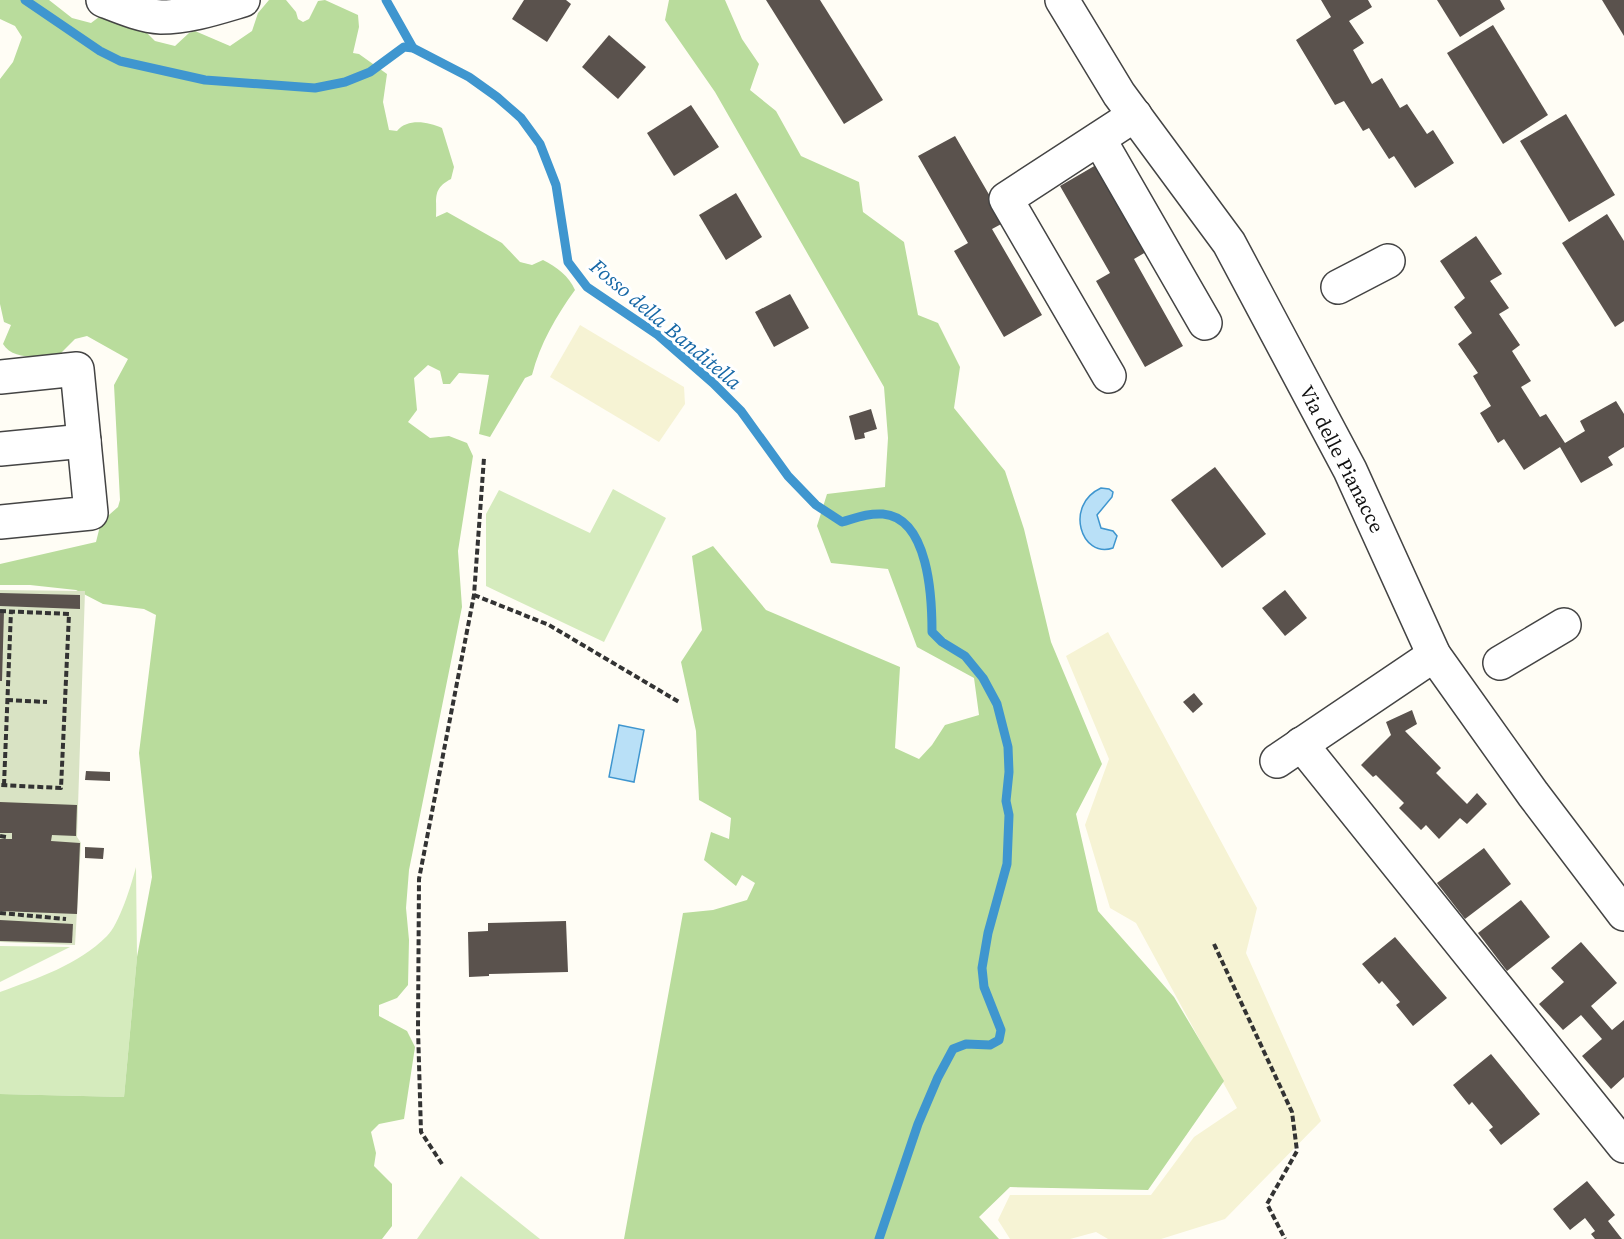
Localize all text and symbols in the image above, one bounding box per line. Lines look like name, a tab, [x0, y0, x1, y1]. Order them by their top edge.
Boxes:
water label: Fosso della Banditella	[583, 251, 748, 396]
street label: Via delle Pianacce	[1293, 381, 1391, 537]

